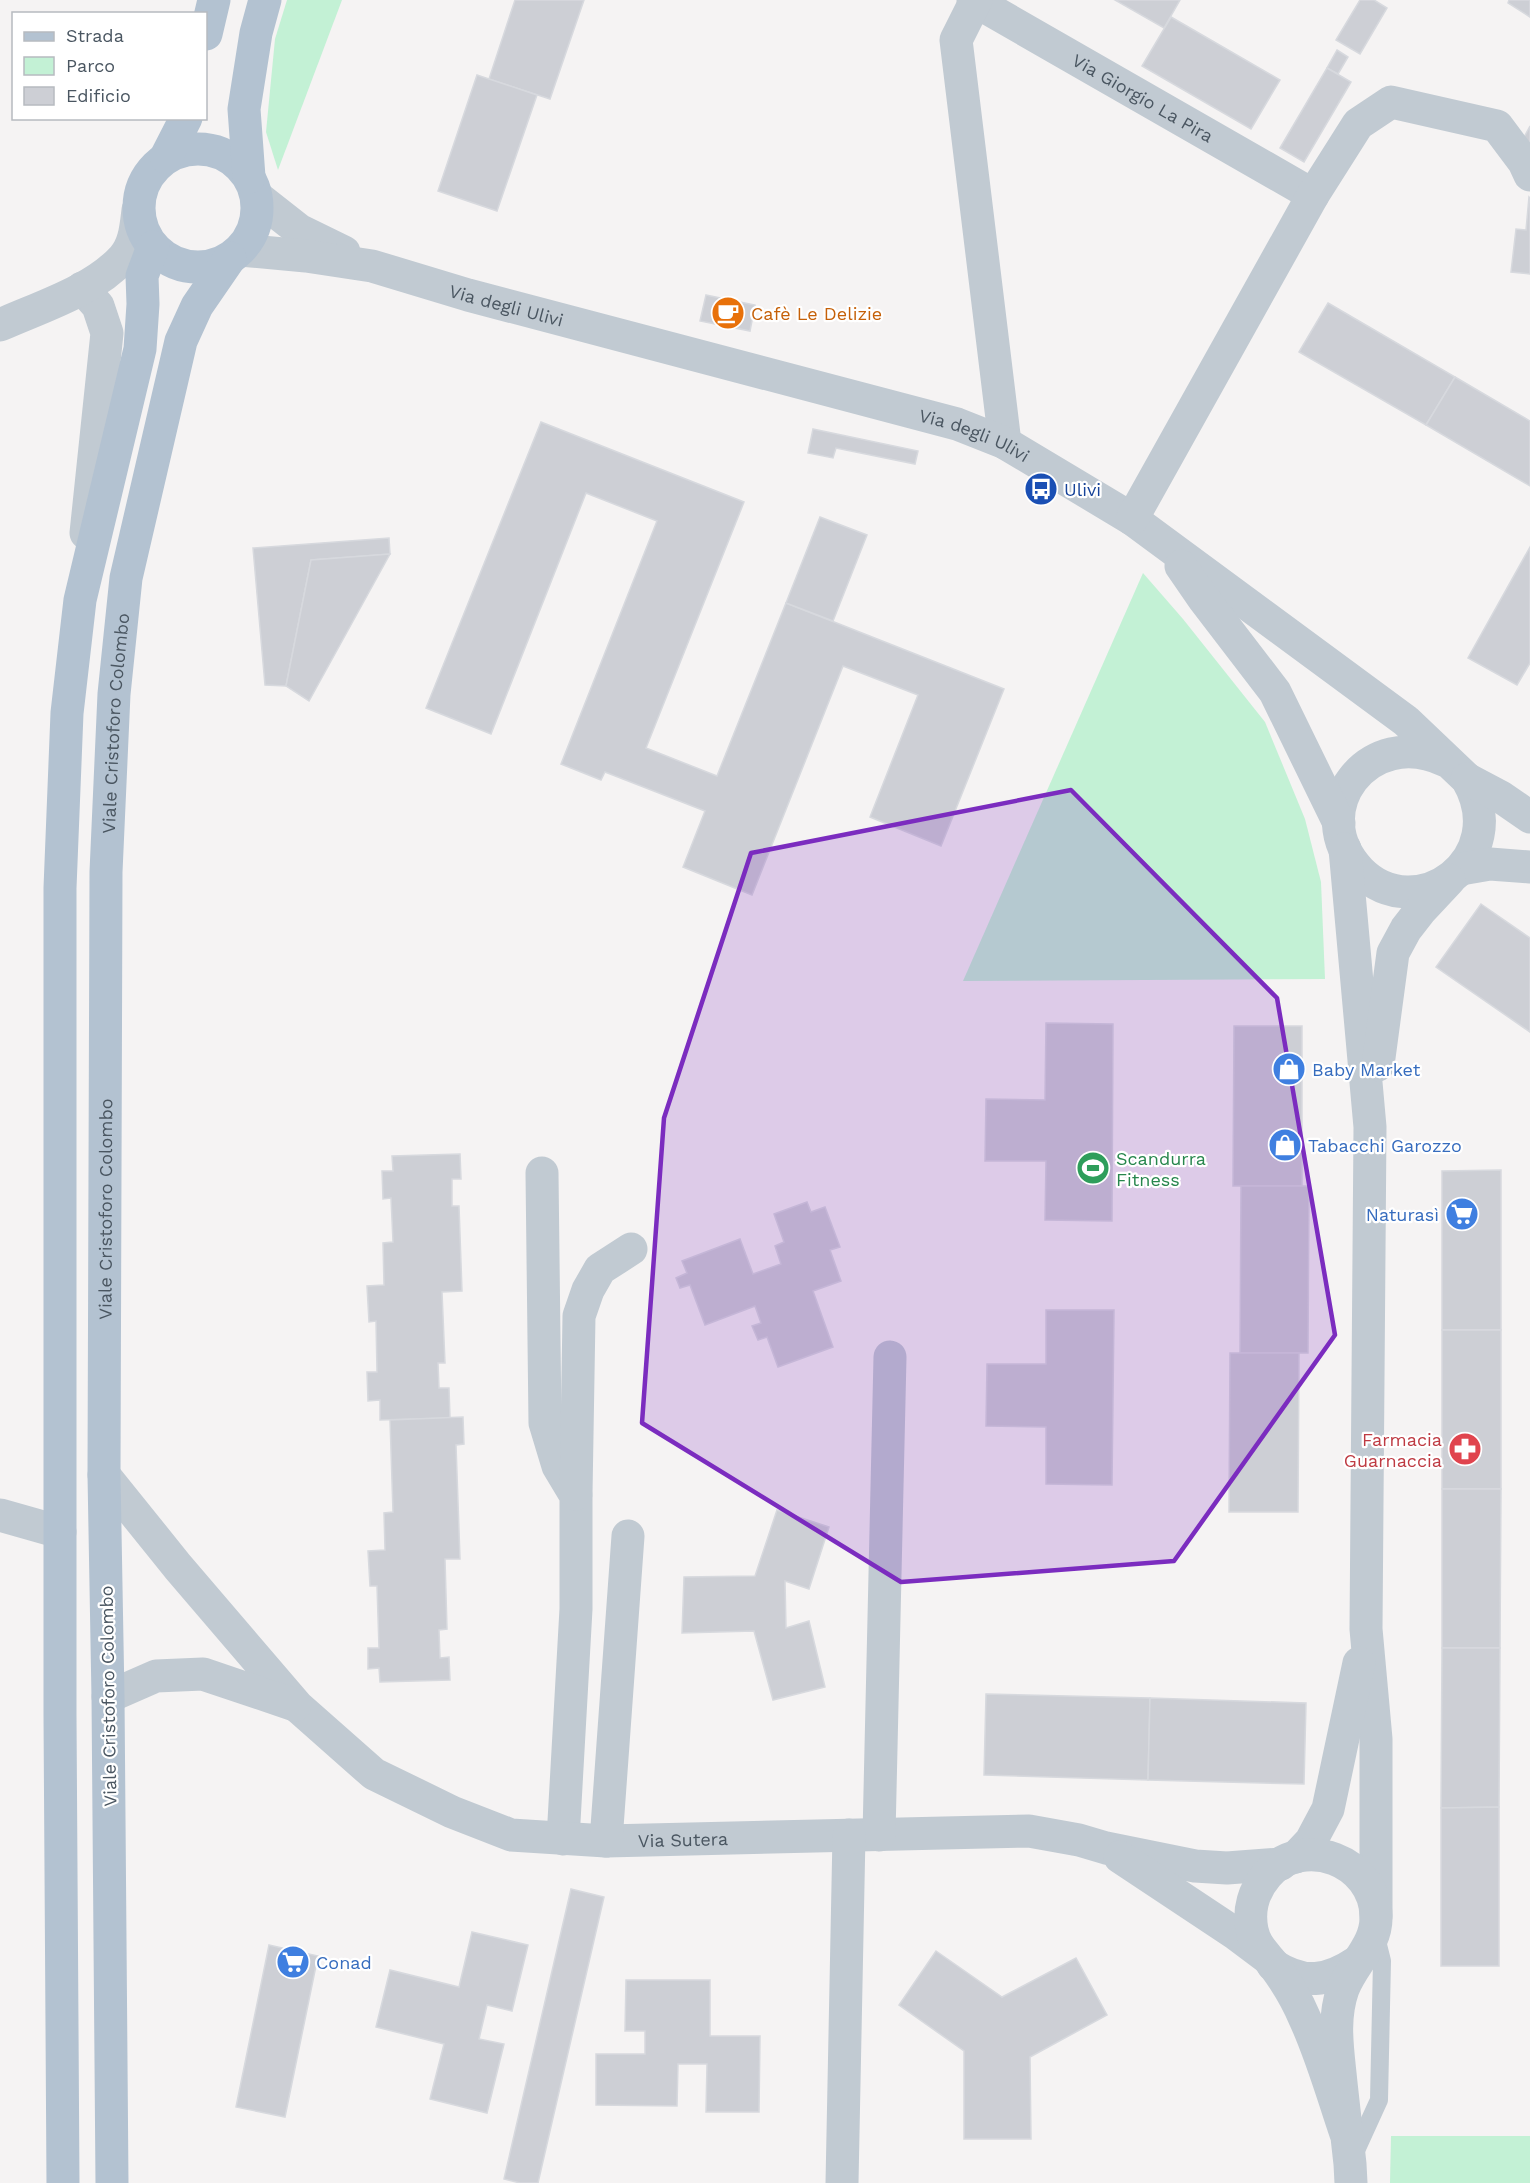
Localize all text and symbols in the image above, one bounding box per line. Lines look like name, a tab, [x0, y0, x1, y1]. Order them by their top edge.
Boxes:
legend	[12, 12, 207, 120]
text: Strada	[66, 25, 124, 46]
street label: Via Giorgio La Pira	[1069, 49, 1217, 146]
text: Parco	[66, 55, 115, 76]
text: Edificio	[66, 85, 131, 106]
street label: Via degli Ulivi	[447, 279, 566, 330]
cafe icon: Cafè Le Delizie	[710, 295, 746, 331]
place label: Cafè Le Delizie	[751, 303, 882, 324]
street label: Via degli Ulivi	[917, 404, 1034, 466]
bus stop icon: Ulivi	[1023, 471, 1059, 507]
place label: Ulivi	[1064, 479, 1101, 500]
street label: Viale Cristoforo Colombo	[97, 612, 133, 834]
shop icon: Baby Market	[1271, 1051, 1307, 1087]
place label: Baby Market	[1312, 1059, 1421, 1080]
street label: Viale Cristoforo Colombo	[94, 1098, 116, 1320]
shop icon: Tabacchi Garozzo	[1267, 1127, 1303, 1163]
place label: Tabacchi Garozzo	[1308, 1135, 1462, 1156]
place label: Scandurra Fitness	[1116, 1148, 1206, 1190]
sports icon: Scandurra Fitness	[1075, 1150, 1111, 1186]
supermarket icon: Naturasì	[1444, 1196, 1480, 1232]
place label: Naturasì	[1366, 1204, 1439, 1225]
place label: Farmacia Guarnaccia	[1344, 1429, 1442, 1471]
pharmacy icon: Farmacia Guarnaccia	[1447, 1431, 1483, 1467]
street label: Viale Cristoforo Colombo	[96, 1585, 120, 1807]
street label: Via Sutera	[638, 1828, 728, 1851]
supermarket icon: Conad	[275, 1944, 311, 1980]
place label: Conad	[316, 1952, 372, 1973]

